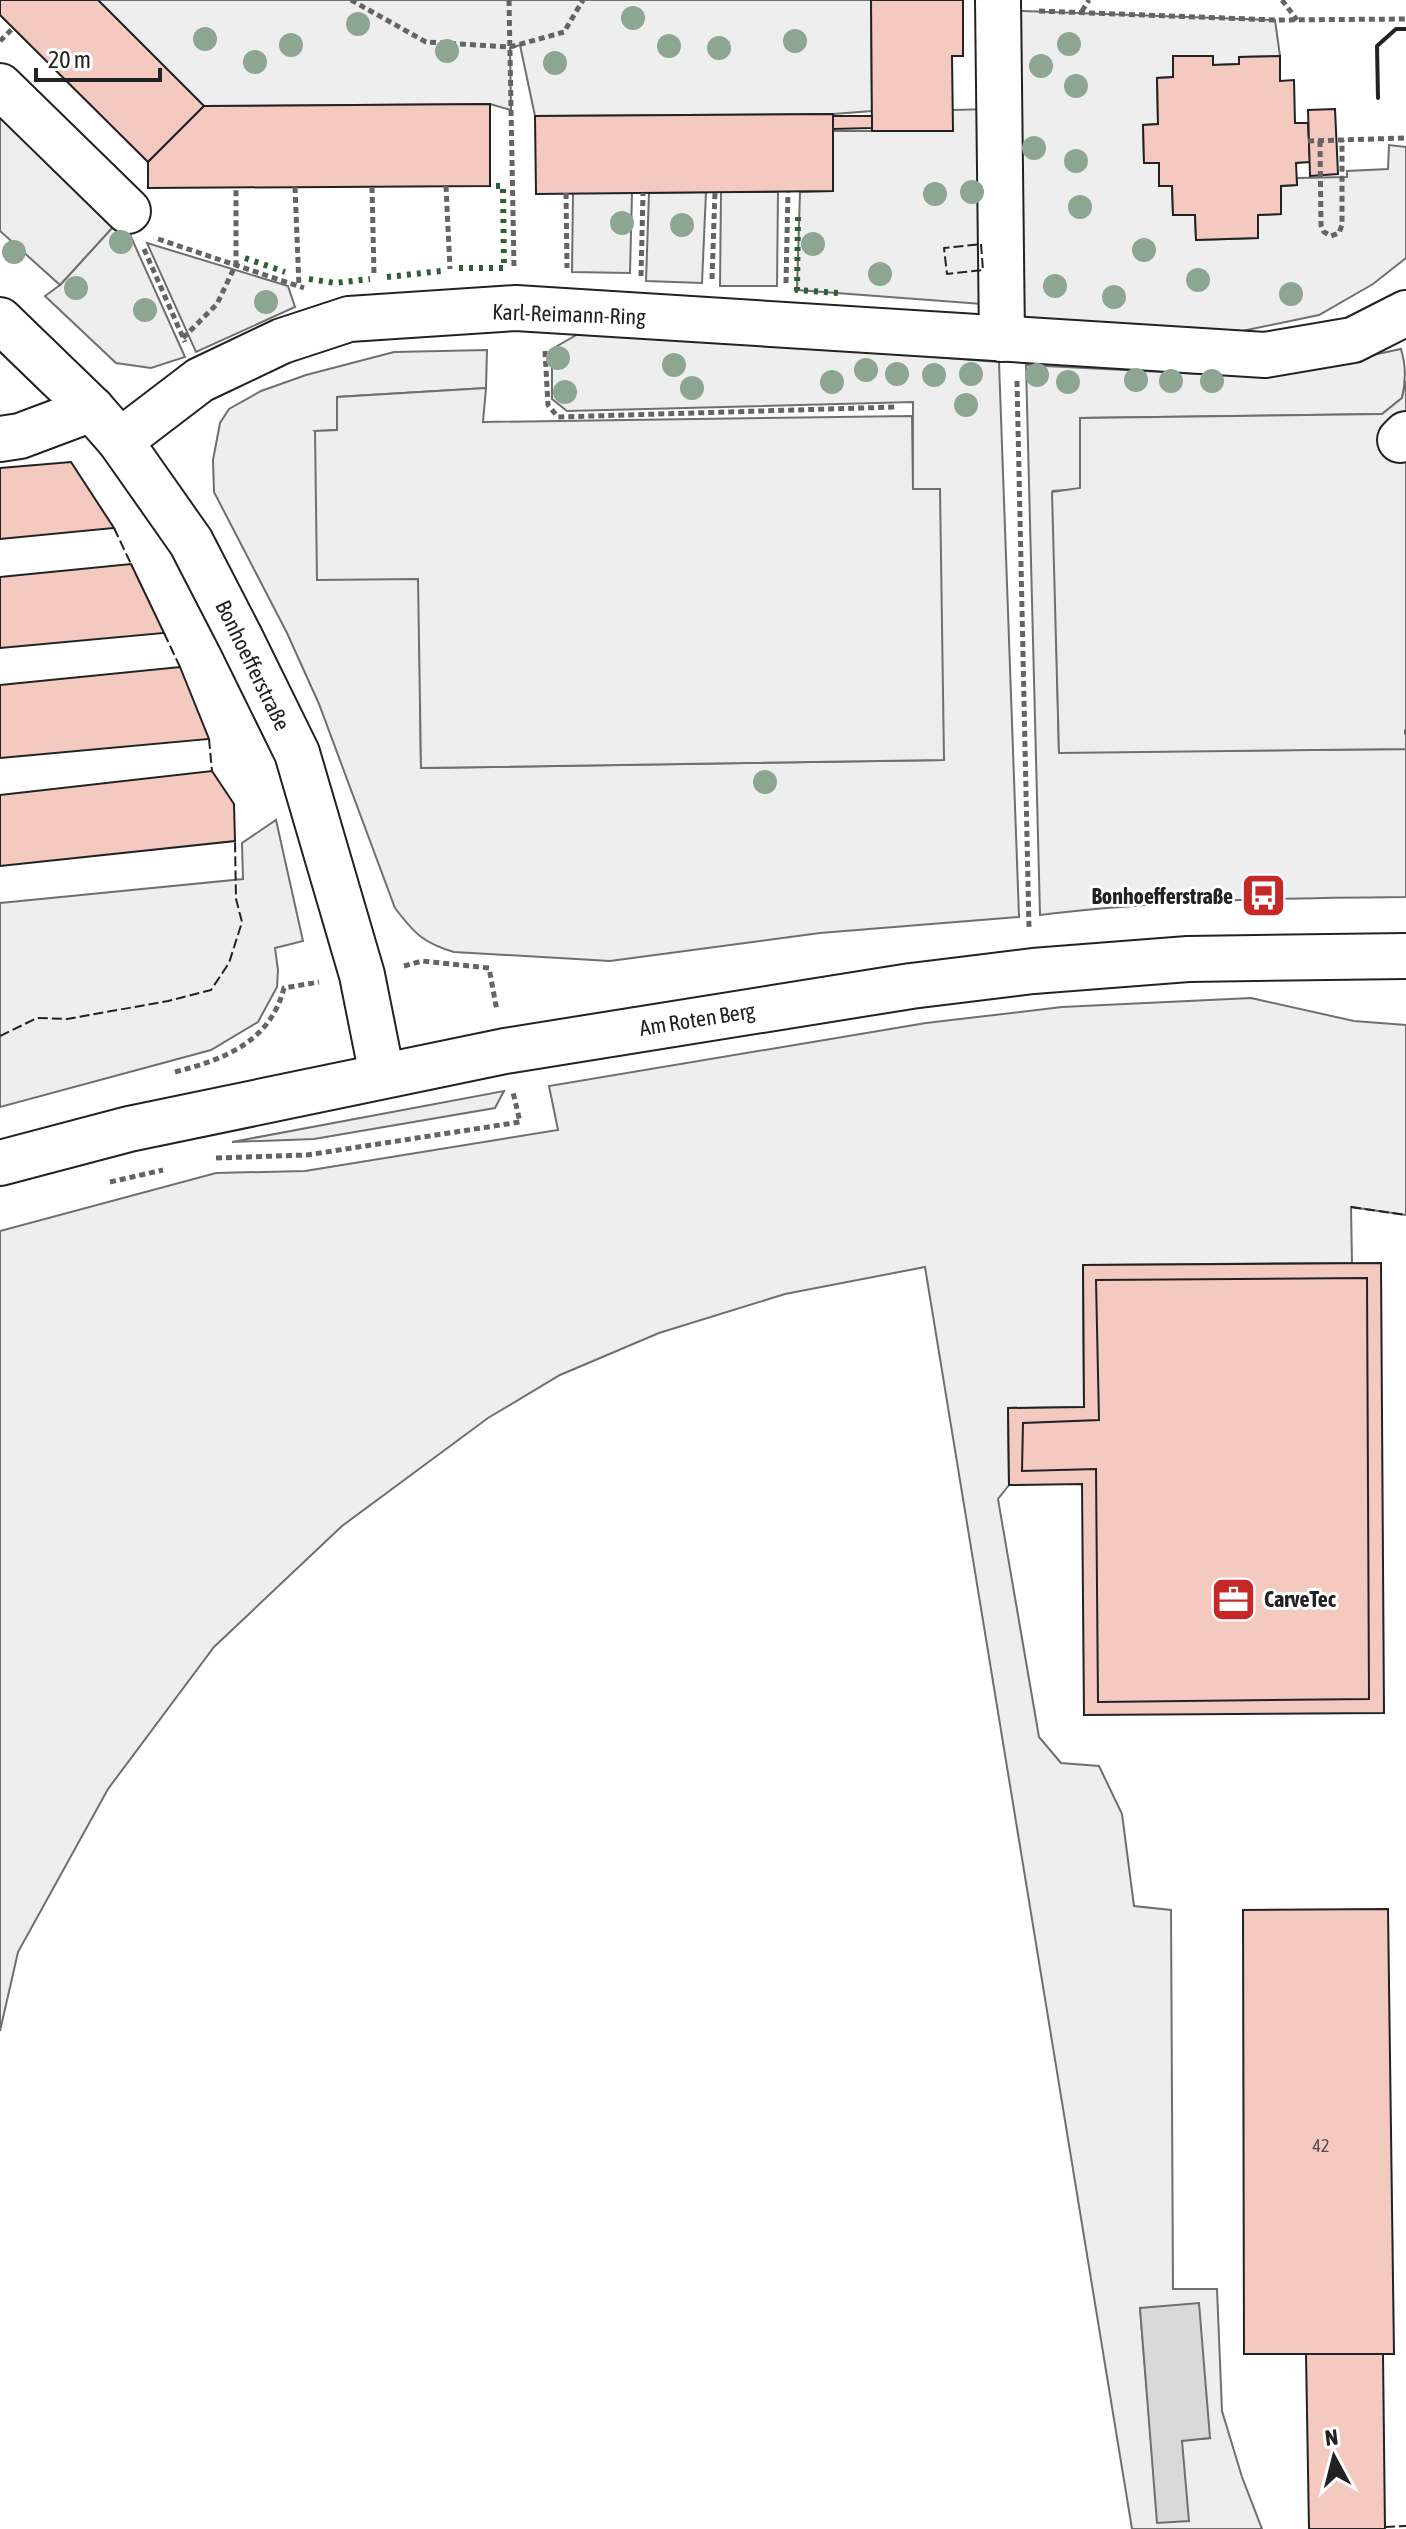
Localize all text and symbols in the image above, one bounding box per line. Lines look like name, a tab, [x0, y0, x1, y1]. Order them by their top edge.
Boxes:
scale bar	[36, 32, 160, 82]
text: 20 m	[48, 46, 91, 73]
street label: Karl-Reimann-Ring	[492, 298, 647, 330]
street label: Bonhoefferstraße	[210, 596, 296, 734]
bus stop icon: Bonhoefferstraße	[1240, 872, 1288, 920]
place label: Bonhoefferstraße	[1091, 883, 1233, 909]
street label: Am Roten Berg	[637, 997, 757, 1041]
office icon: CarveTec	[1209, 1575, 1257, 1623]
place label: CarveTec	[1264, 1586, 1337, 1612]
house number: 42	[1313, 2135, 1329, 2156]
north arrow	[1294, 2417, 1374, 2497]
text: N	[1324, 2423, 1340, 2451]

